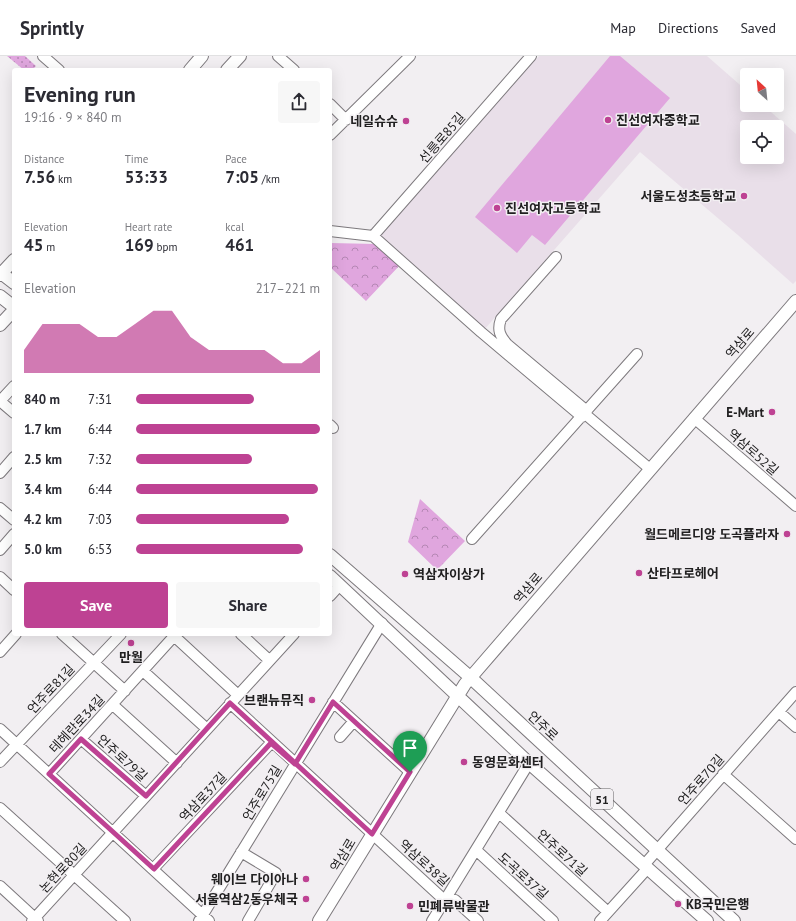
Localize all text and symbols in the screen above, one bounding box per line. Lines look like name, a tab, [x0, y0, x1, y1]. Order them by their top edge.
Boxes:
text: Sprintly	[20, 16, 84, 40]
text: Map	[610, 19, 636, 37]
text: Directions	[658, 19, 718, 37]
text: Saved	[740, 19, 776, 37]
north arrow	[740, 68, 784, 112]
map controls	[740, 68, 784, 164]
text: Evening run	[24, 80, 136, 108]
button: share	[278, 81, 320, 123]
text: 19:16 · 9 × 840 m	[24, 109, 121, 126]
street label: 선릉로85길	[415, 109, 469, 167]
place label: 진선여자중학교	[616, 112, 700, 129]
place label: 네일슈슈	[350, 113, 398, 130]
marker: 진선여자중학교	[603, 115, 613, 125]
marker: 네일슈슈	[401, 116, 411, 126]
button: locate	[740, 120, 784, 164]
text: Distance	[24, 152, 64, 166]
text: Time	[125, 152, 148, 166]
text: Pace	[225, 152, 247, 166]
text: 7.56	[24, 166, 55, 188]
text: 53:33	[125, 166, 168, 188]
text: 7:05	[225, 166, 259, 188]
text: km	[55, 172, 72, 186]
text: /km	[259, 172, 280, 186]
place label: 서울도성초등학교	[640, 188, 736, 205]
marker: 서울도성초등학교	[739, 191, 749, 201]
place label: 진선여자고등학교	[505, 200, 601, 217]
marker: 진선여자고등학교	[492, 203, 502, 213]
text: Elevation	[24, 220, 68, 234]
text: Heart rate	[125, 220, 172, 234]
text: kcal	[225, 220, 244, 234]
text: 45	[24, 234, 43, 256]
text: 169	[125, 234, 154, 256]
text: 461	[225, 234, 254, 256]
text: m	[43, 240, 55, 254]
text: bpm	[154, 240, 177, 254]
text: Elevation	[24, 280, 76, 297]
text: 217–221 m	[256, 280, 320, 297]
street label: 역삼로	[722, 324, 758, 362]
text: 840 m	[24, 391, 60, 408]
text: 7:31	[88, 391, 112, 408]
place label: E-Mart	[726, 404, 764, 421]
marker: E-Mart	[767, 407, 777, 417]
text: 1.7 km	[24, 421, 61, 438]
text: 6:44	[88, 421, 112, 438]
street label: 역삼로52길	[724, 425, 782, 479]
text: 2.5 km	[24, 451, 62, 468]
text: 7:32	[88, 451, 112, 468]
text: 3.4 km	[24, 481, 62, 498]
text: 6:44	[88, 481, 112, 498]
text: 4.2 km	[24, 511, 62, 528]
text: 7:03	[88, 511, 112, 528]
place label: 월드메르디앙 도곡플라자	[644, 526, 779, 543]
marker: 월드메르디앙 도곡플라자	[782, 529, 792, 539]
text: 5.0 km	[24, 541, 62, 558]
text: 6:53	[88, 541, 112, 558]
place label: 산타프로헤어	[647, 565, 719, 582]
place label: 역삼자이상가	[413, 566, 485, 583]
marker: 산타프로헤어	[634, 568, 644, 578]
marker: 역삼자이상가	[400, 569, 410, 579]
street label: 역삼로	[510, 569, 546, 607]
button: Save	[24, 582, 168, 628]
button: Share	[176, 582, 320, 628]
marker: 만월	[126, 638, 136, 648]
place label: 만월	[119, 649, 143, 666]
street label: 언주로81길	[24, 661, 78, 717]
street label: 테헤란로34길	[46, 691, 108, 757]
place label: 브랜뉴뮤직	[244, 692, 304, 709]
marker: 브랜뉴뮤직	[307, 695, 317, 705]
street label: 언주로	[524, 708, 562, 744]
street label: 언주로79길	[93, 731, 151, 785]
pin	[393, 731, 427, 772]
icon: arrive	[399, 737, 421, 759]
street label: 언주로70길	[674, 751, 728, 809]
place label: 동영문화센터	[472, 754, 544, 771]
marker: 동영문화센터	[459, 757, 469, 767]
street label: 언주로75길	[239, 762, 285, 824]
street label: 역삼로37길	[176, 769, 230, 825]
road number: 51	[591, 789, 613, 809]
street label: 언주로71길	[533, 826, 591, 880]
street label: 역삼로	[326, 835, 360, 875]
street label: 역삼로38길	[395, 836, 453, 890]
street label: 논현로80길	[36, 840, 90, 896]
street label: 도곡로37길	[494, 849, 552, 903]
place label: 웨이브 다이아나	[211, 871, 298, 888]
marker: 웨이브 다이아나	[301, 874, 311, 884]
place label: 서울역삼2동우체국	[195, 891, 298, 908]
marker: 서울역삼2동우체국	[301, 894, 311, 904]
place label: KB국민은행	[686, 896, 750, 913]
place label: 민폐류박물관	[418, 898, 490, 915]
marker: KB국민은행	[673, 899, 683, 909]
marker: 민폐류박물관	[405, 901, 415, 911]

